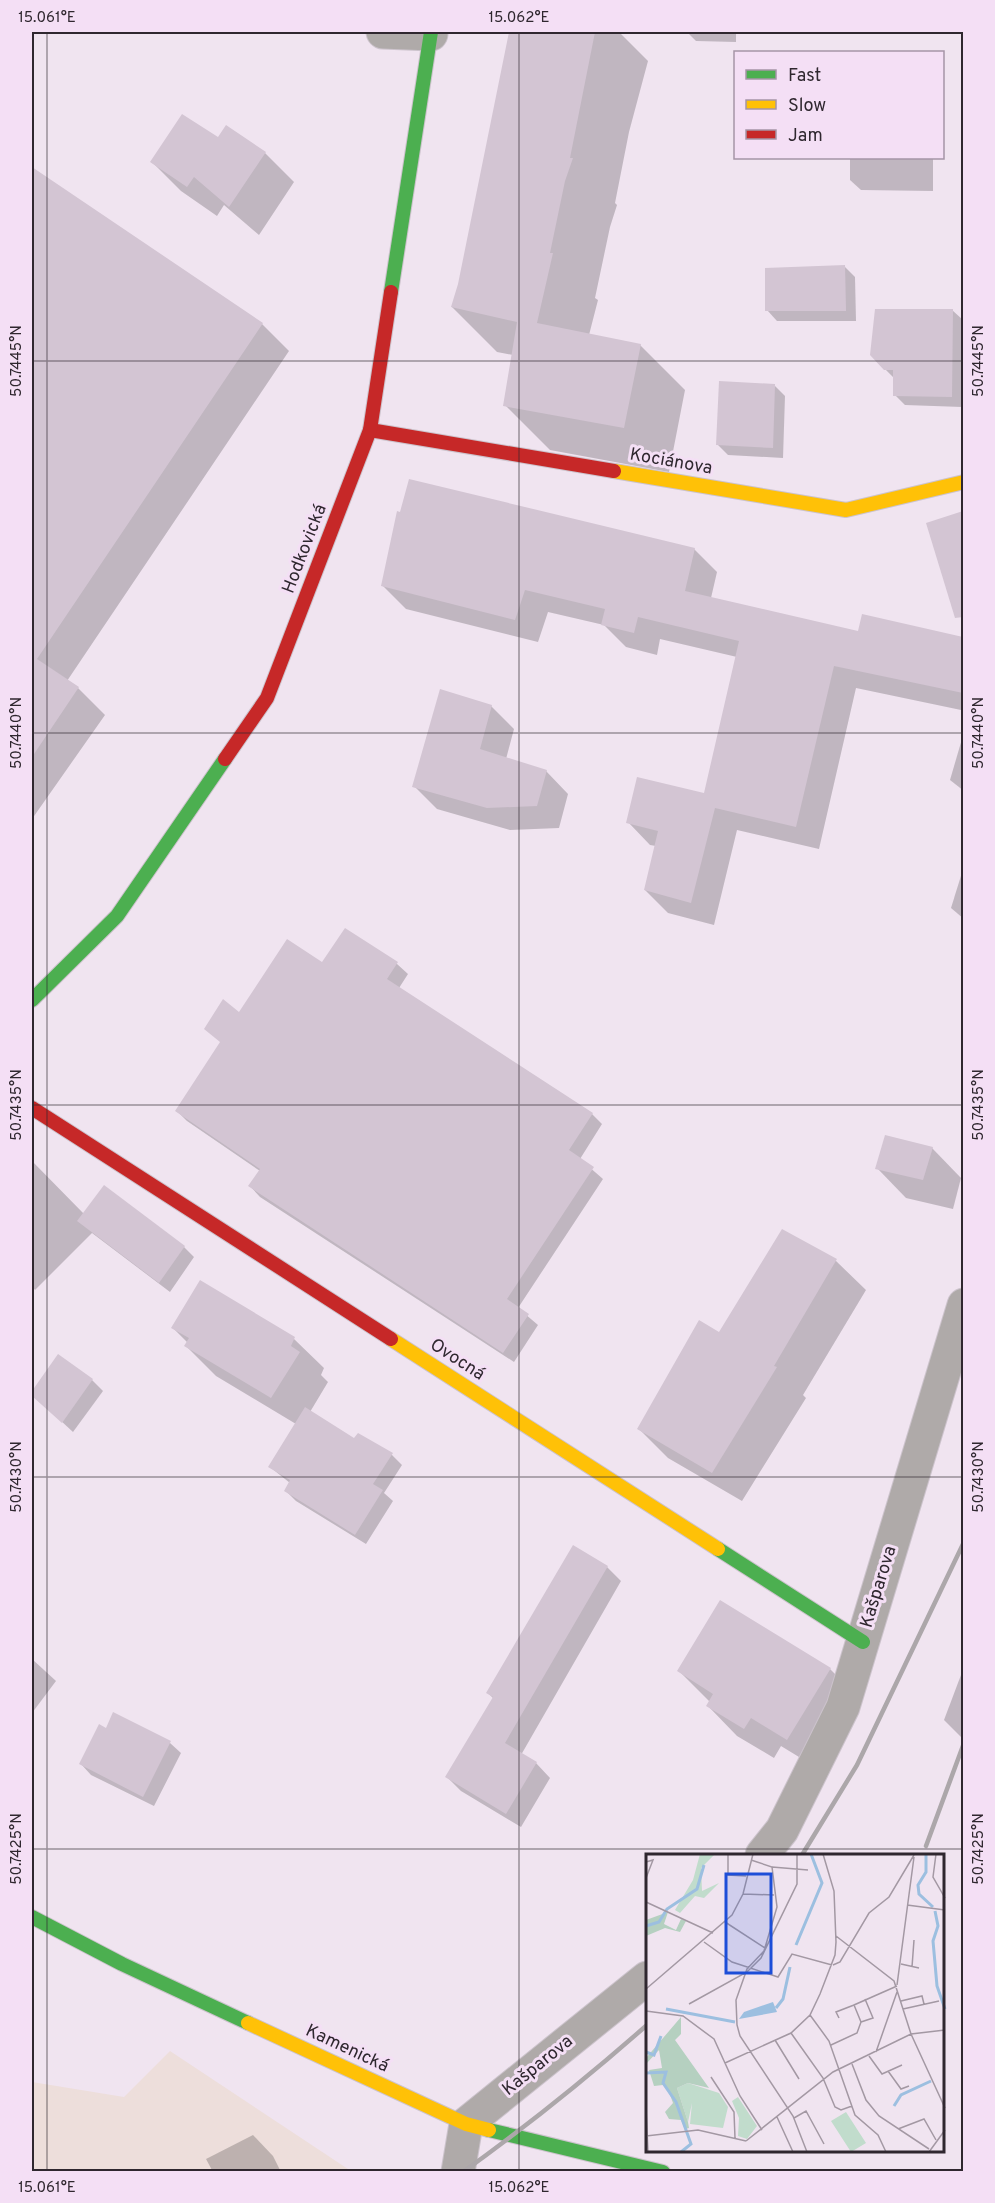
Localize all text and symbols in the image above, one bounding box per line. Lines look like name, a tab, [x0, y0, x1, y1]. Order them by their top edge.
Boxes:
text: 15.061°E	[18, 9, 76, 28]
text: 15.062°E	[488, 9, 550, 28]
legend	[734, 51, 944, 159]
text: Fast	[788, 65, 821, 88]
text: Slow	[788, 95, 826, 118]
text: Jam	[788, 125, 823, 148]
text: 50.7445°N	[8, 325, 27, 397]
text: 50.7445°N	[970, 325, 989, 397]
street label: Kociánova	[628, 443, 714, 481]
street label: Hodkovická	[277, 501, 333, 597]
text: 50.7440°N	[8, 697, 27, 769]
text: 50.7440°N	[970, 697, 989, 769]
text: 50.7435°N	[8, 1069, 27, 1141]
text: 50.7435°N	[970, 1069, 989, 1141]
street label: Ovocná	[425, 1334, 489, 1386]
text: 50.7430°N	[8, 1441, 27, 1513]
text: 50.7430°N	[970, 1441, 989, 1513]
street label: Kašparova	[856, 1543, 902, 1631]
text: 50.7425°N	[8, 1813, 27, 1885]
text: 50.7425°N	[970, 1813, 989, 1885]
inset map	[646, 1854, 944, 2152]
street label: Kamenická	[302, 2020, 392, 2078]
street label: Kašparova	[498, 2030, 578, 2102]
text: 15.061°E	[18, 2179, 76, 2198]
text: 15.062°E	[488, 2179, 550, 2198]

